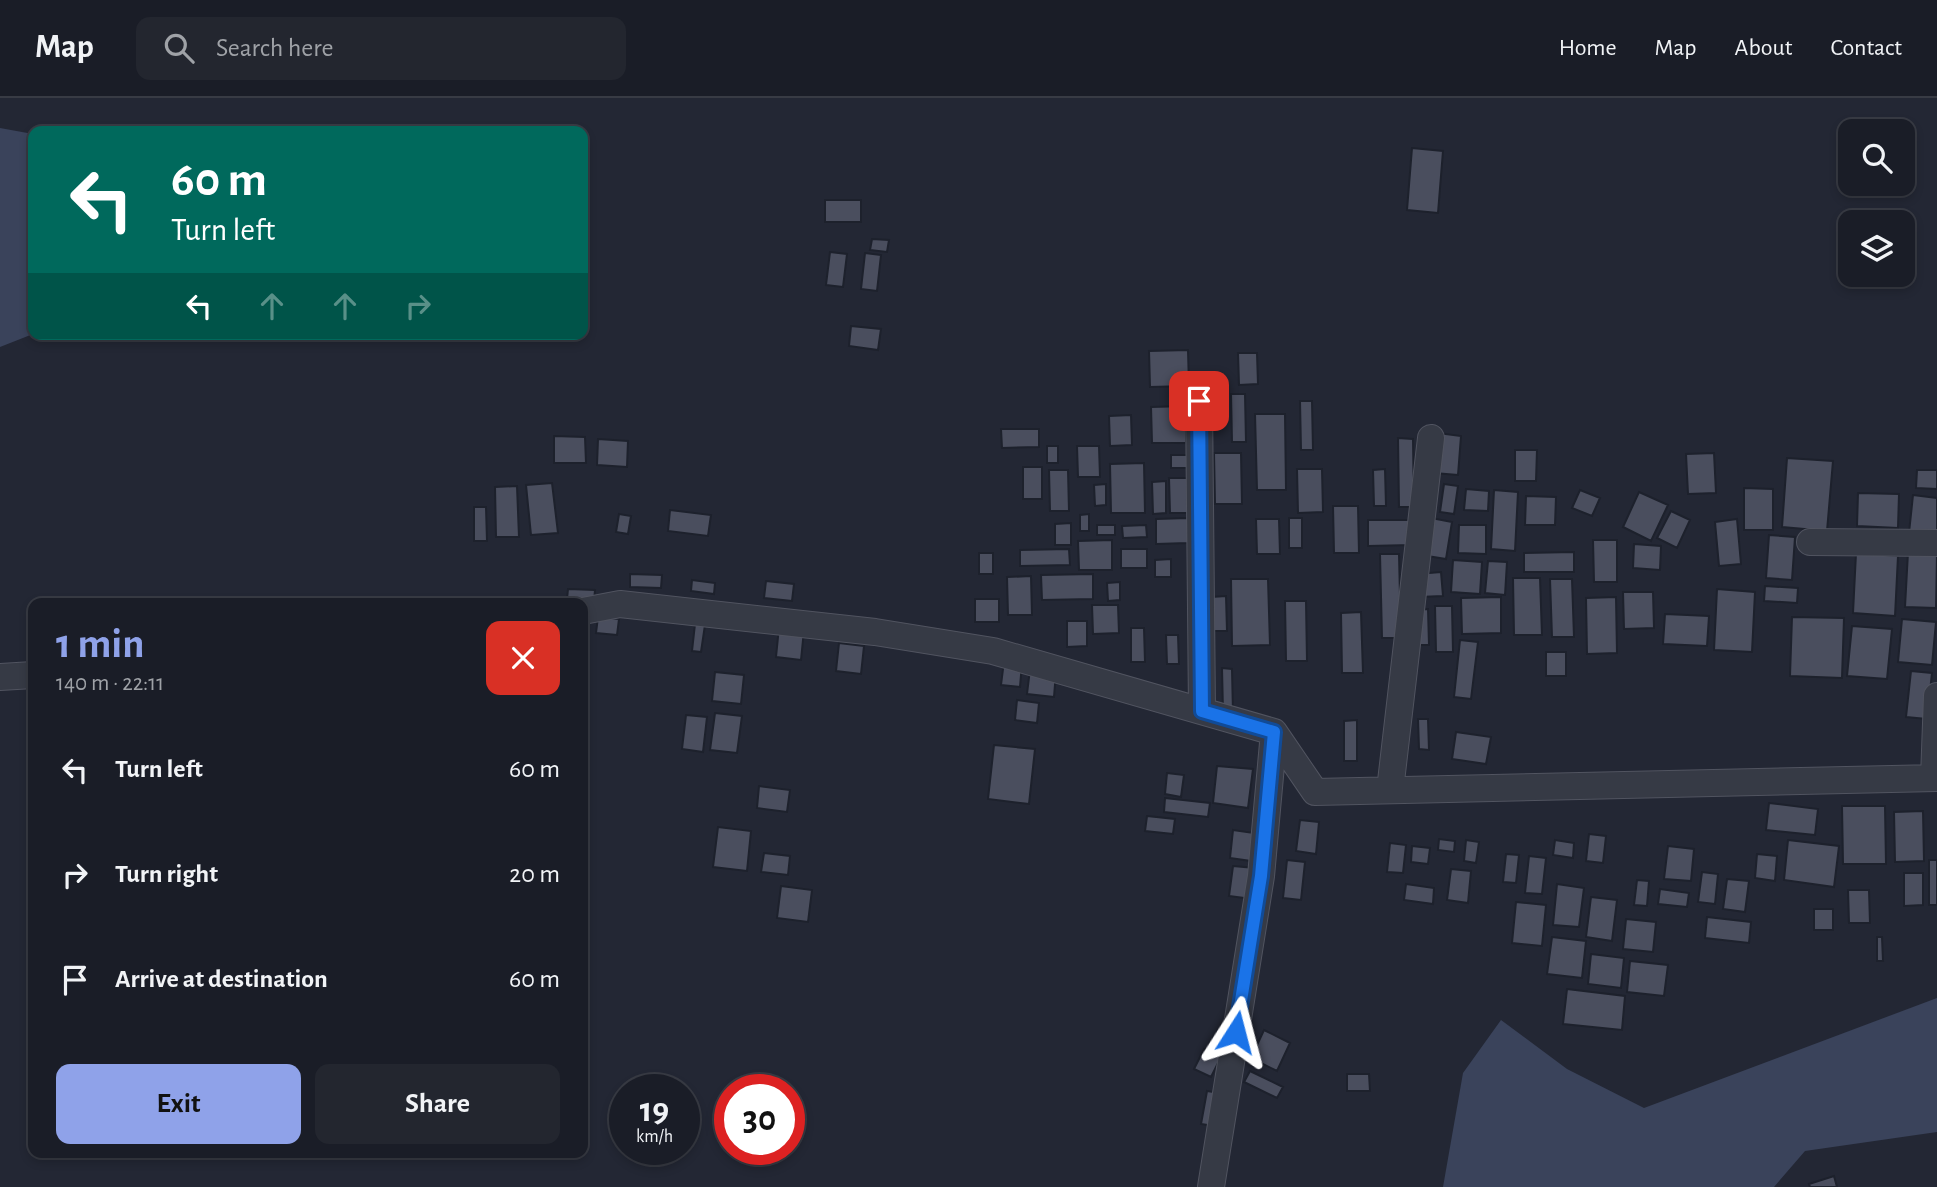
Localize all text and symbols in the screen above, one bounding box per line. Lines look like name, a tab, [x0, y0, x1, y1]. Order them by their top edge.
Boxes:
search box	[136, 17, 626, 80]
icon: search	[160, 29, 198, 67]
text: Map	[35, 31, 94, 64]
text: Search here	[216, 35, 334, 61]
text: Home	[1559, 36, 1617, 60]
text: Map	[1655, 36, 1697, 60]
text: About	[1735, 36, 1792, 60]
text: Contact	[1830, 36, 1902, 60]
map controls	[1838, 119, 1915, 287]
button: search	[1838, 119, 1915, 196]
icon: left	[56, 154, 147, 245]
text: 60 m	[171, 156, 267, 205]
button: layers	[1838, 210, 1915, 287]
text: Turn left	[171, 214, 275, 246]
icon: left	[180, 287, 218, 325]
icon: ahead	[253, 287, 291, 325]
icon: ahead	[326, 287, 364, 325]
icon: right	[399, 287, 437, 325]
pin	[1169, 371, 1229, 431]
icon: arrive	[1180, 382, 1218, 420]
button: close	[486, 621, 560, 695]
text: 1 min	[56, 623, 145, 665]
text: 140 m · 22:11	[56, 672, 164, 695]
icon: left	[56, 751, 94, 789]
text: Turn left	[115, 756, 203, 782]
text: 60 m	[509, 756, 560, 782]
icon: right	[56, 856, 94, 894]
text: Turn right	[115, 861, 218, 887]
text: 20 m	[509, 861, 560, 887]
icon: arrive	[56, 961, 94, 999]
text: Arrive at destination	[115, 966, 328, 992]
text: 60 m	[509, 966, 560, 992]
position arrow	[1199, 995, 1273, 1069]
button: Exit	[56, 1064, 301, 1144]
button: Share	[315, 1064, 560, 1144]
speed limit sign: 30	[714, 1074, 805, 1165]
text: 19	[640, 1093, 669, 1128]
text: km/h	[636, 1128, 673, 1146]

